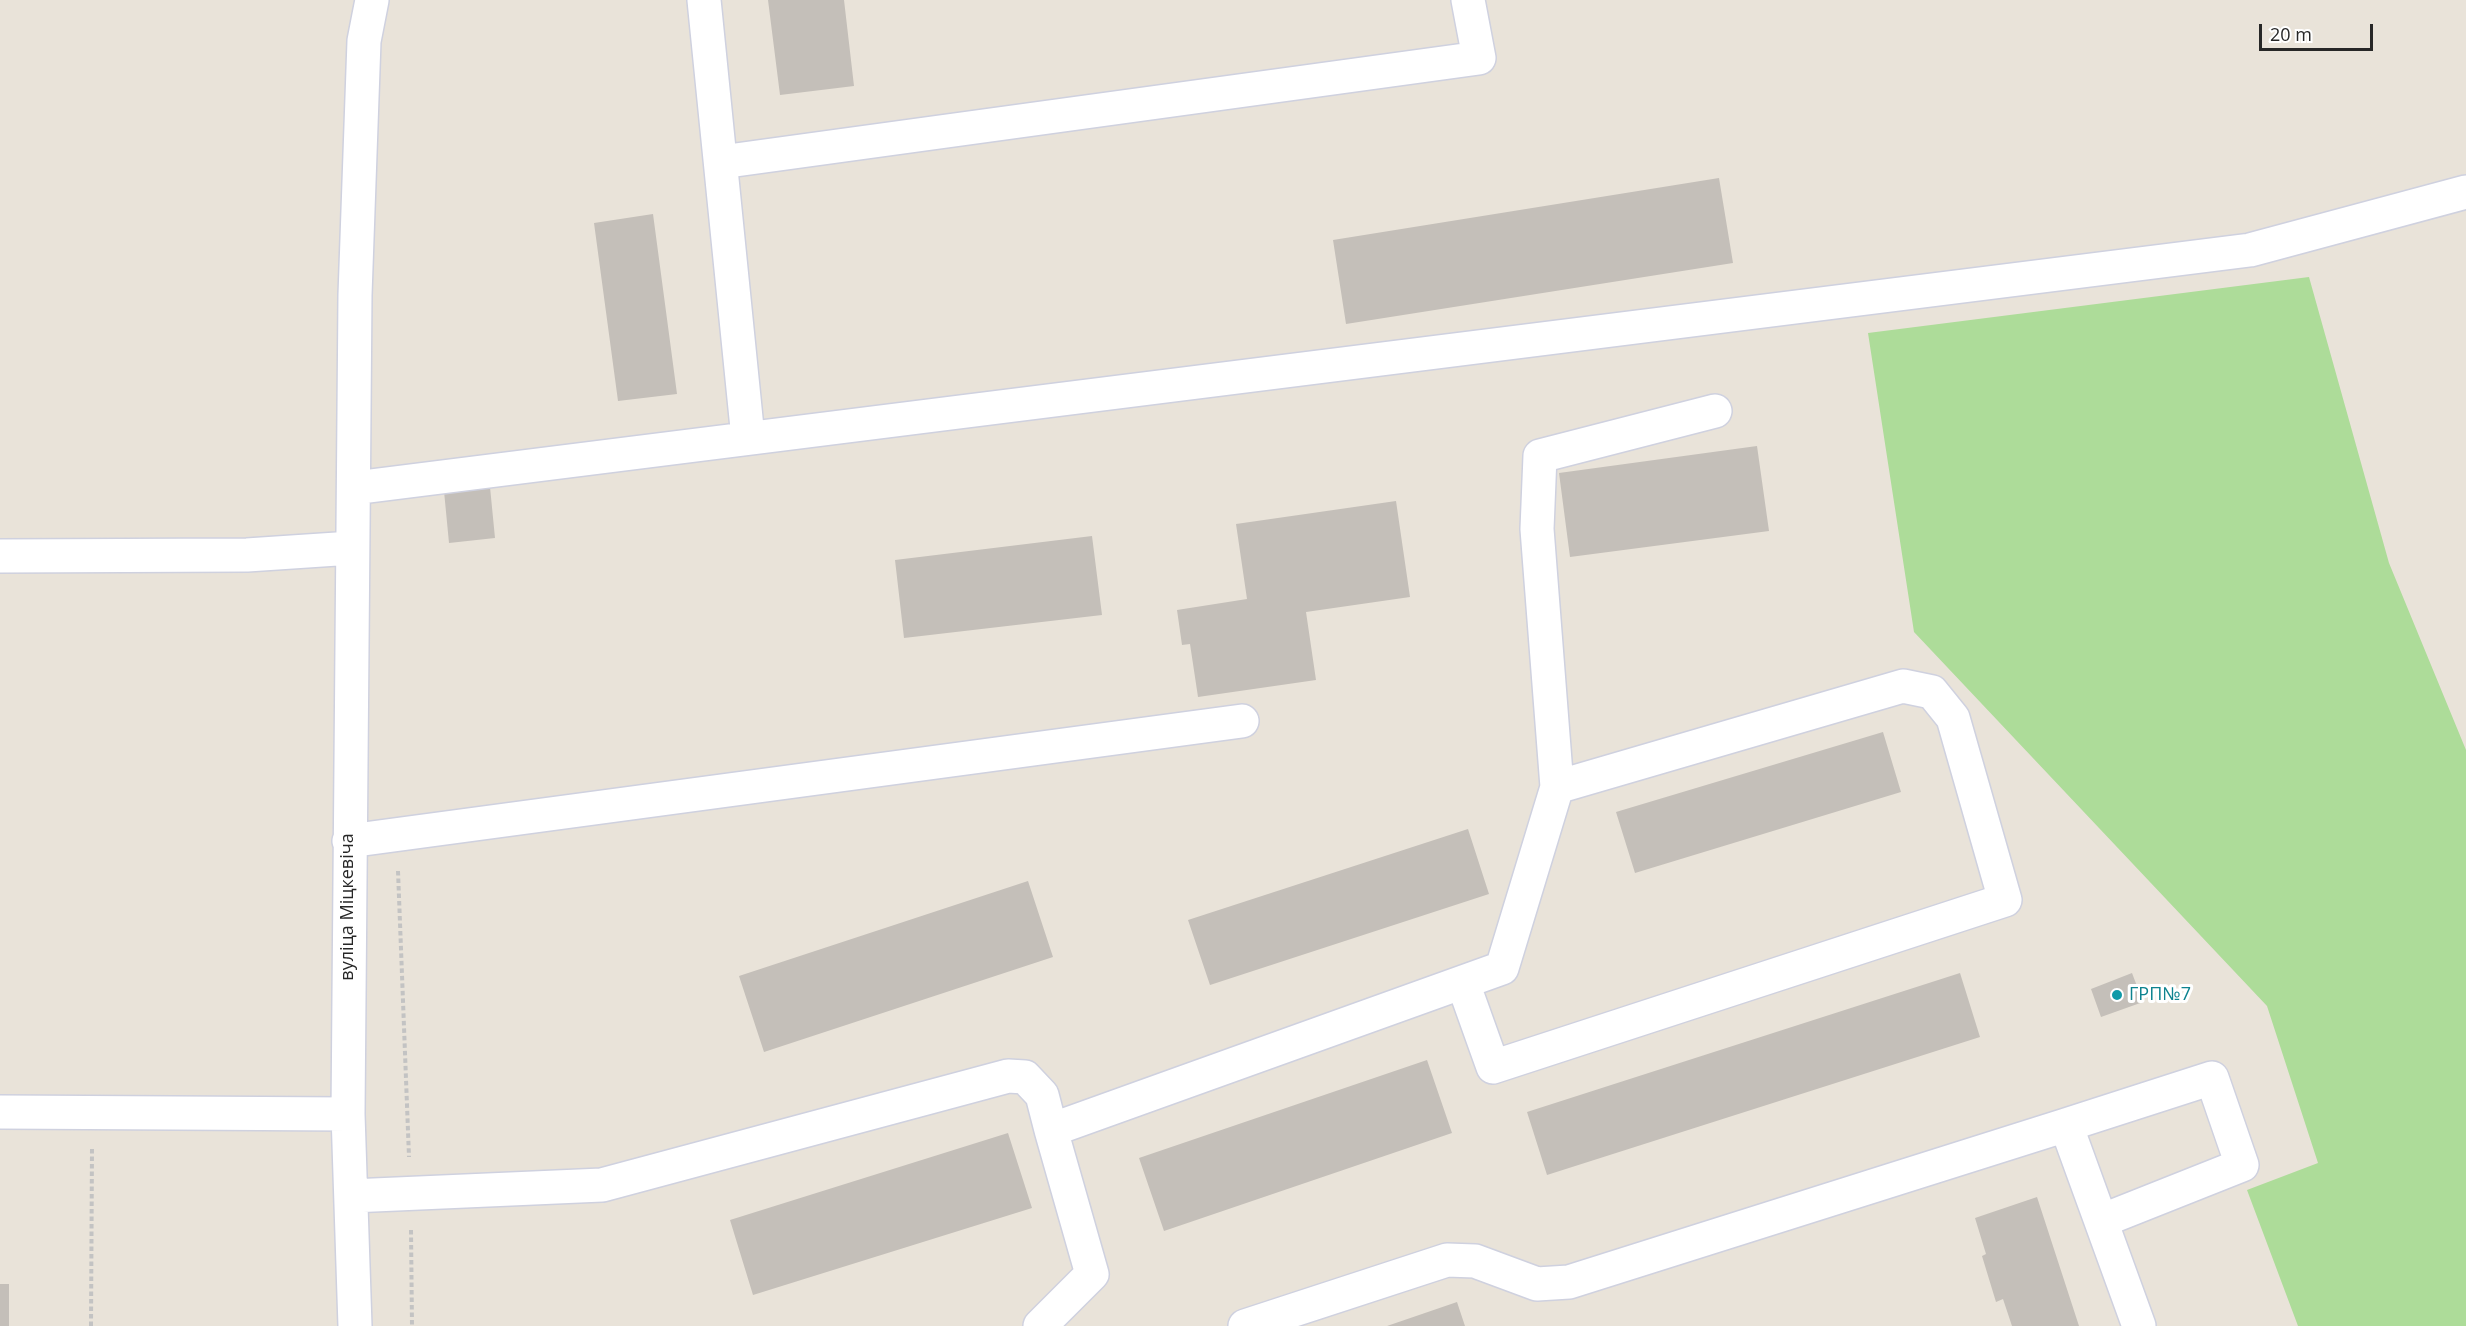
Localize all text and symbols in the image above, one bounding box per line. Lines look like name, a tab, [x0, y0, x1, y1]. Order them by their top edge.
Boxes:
scale bar	[2262, 12, 2376, 50]
text: 20 m	[2270, 22, 2312, 46]
street label: вуліца Міцкевіча	[337, 833, 359, 981]
place label: ГРП№7	[2129, 984, 2191, 1006]
marker: ГРП№7	[2110, 988, 2124, 1002]

